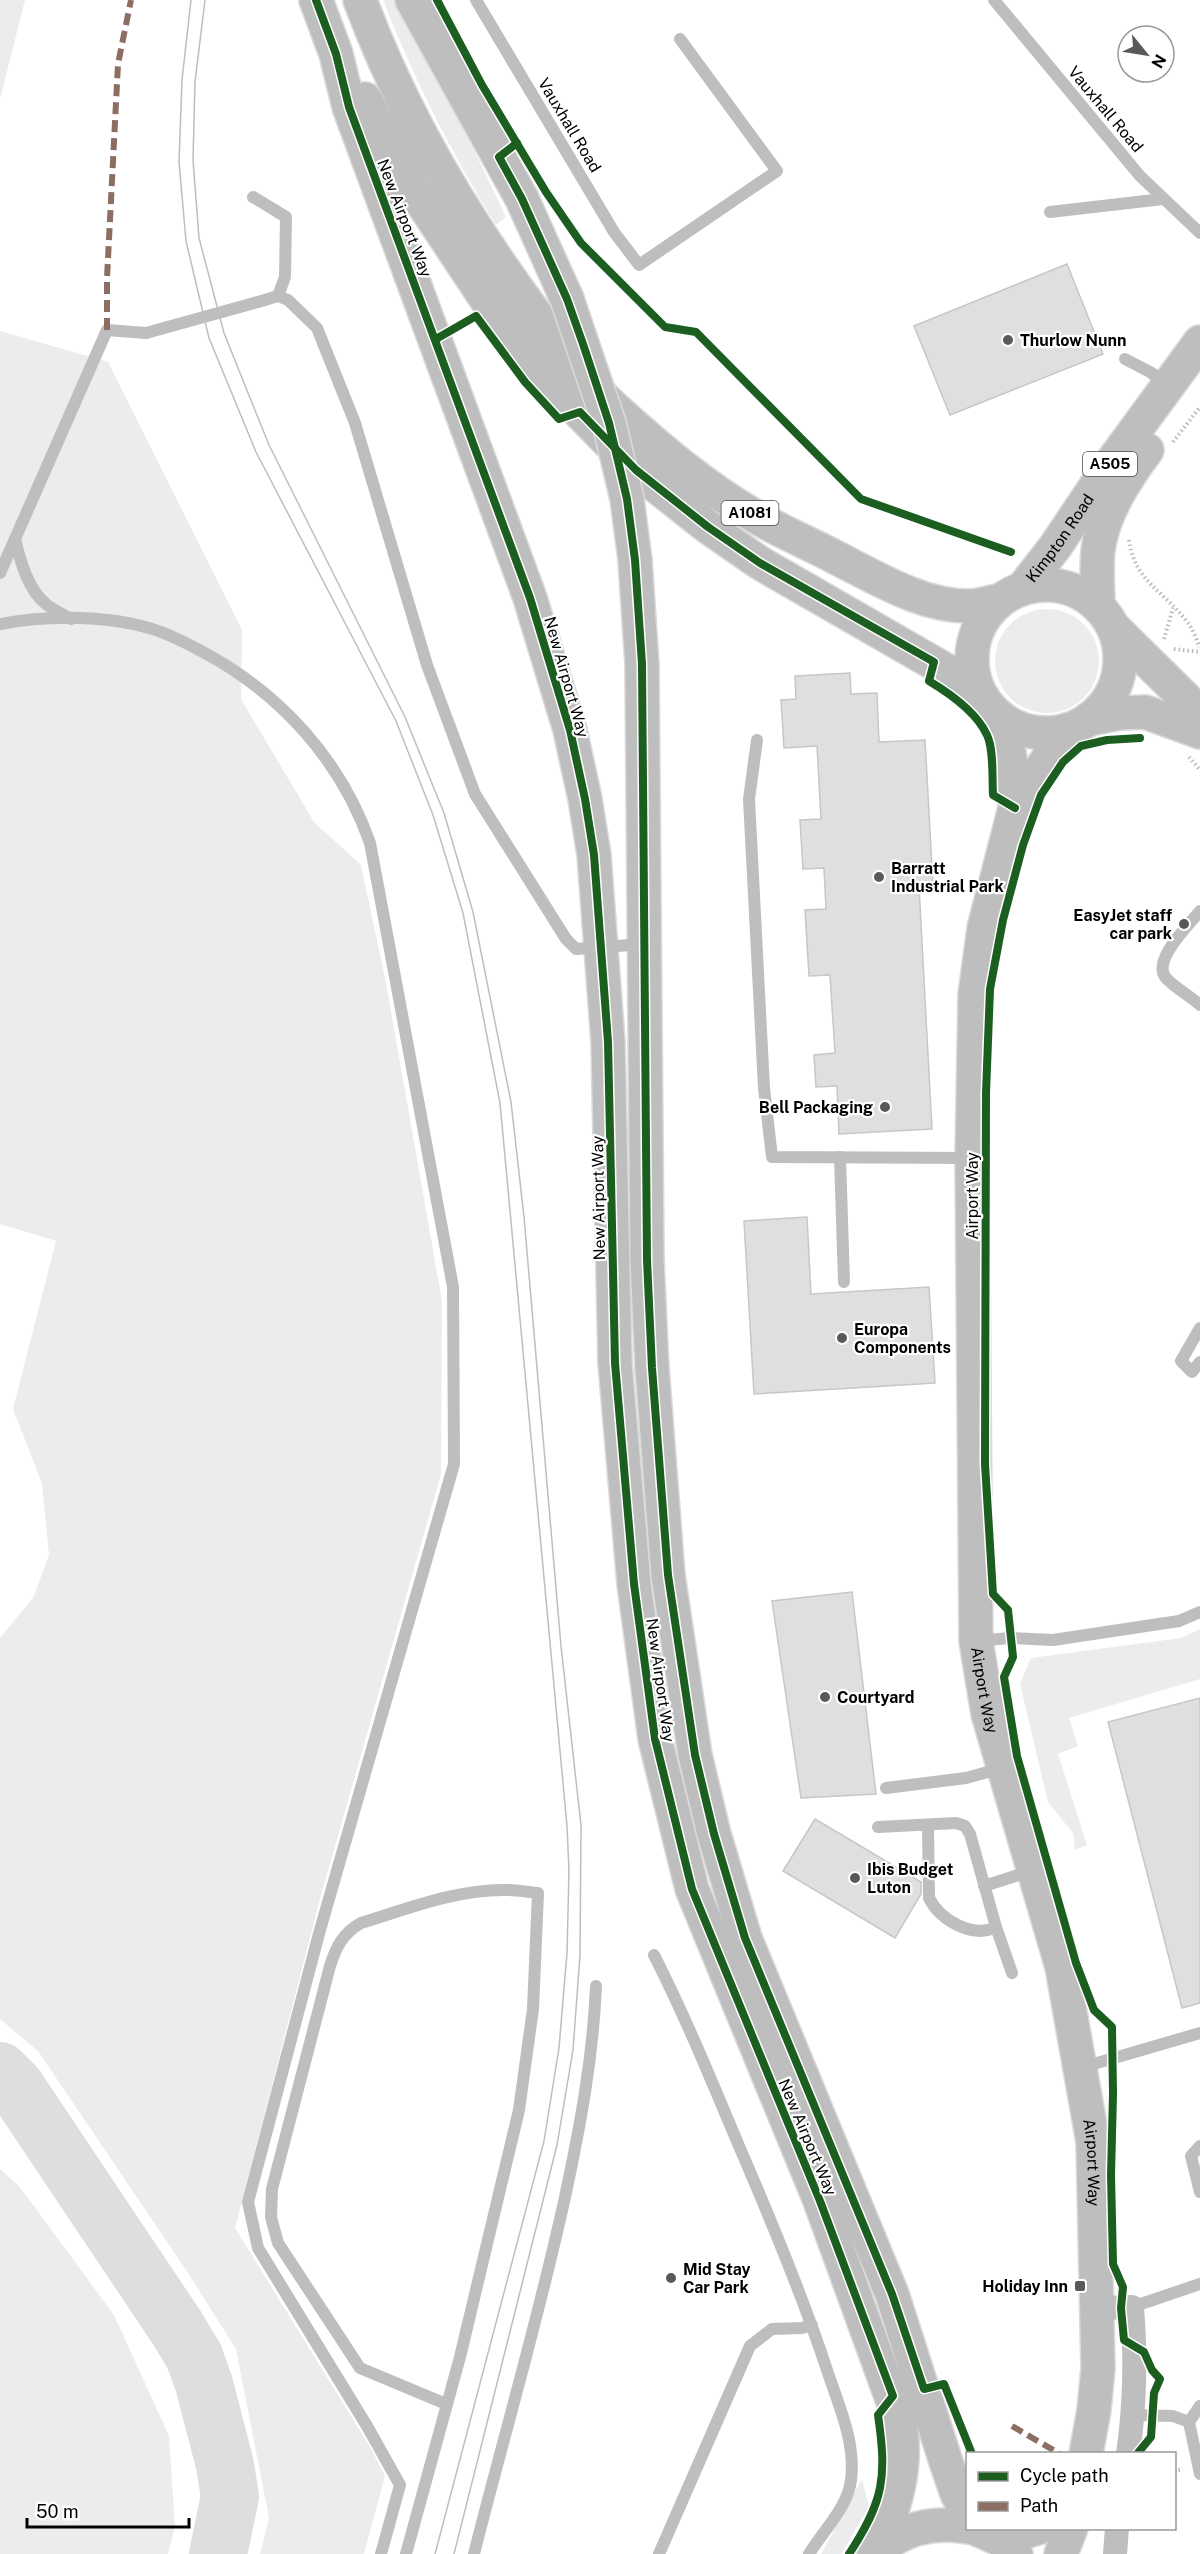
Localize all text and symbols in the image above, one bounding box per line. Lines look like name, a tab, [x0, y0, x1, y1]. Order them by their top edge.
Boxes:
north arrow	[1116, 24, 1176, 84]
text: N	[1147, 51, 1170, 71]
street label: Vauxhall Road	[1064, 62, 1147, 156]
street label: Vauxhall Road	[534, 75, 605, 176]
street label: New Airport Way	[373, 156, 436, 280]
place label: Thurlow Nunn	[1020, 331, 1126, 350]
marker: Thurlow Nunn	[1001, 333, 1015, 347]
road number: A505	[1083, 452, 1137, 476]
street label: Kimpton Road	[1022, 490, 1098, 586]
road number: A1081	[722, 501, 778, 525]
street label: New Airport Way	[540, 614, 593, 740]
place label: Barratt Industrial Park	[891, 859, 1004, 896]
marker: Barratt Industrial Park	[872, 870, 886, 884]
place label: EasyJet staff car park	[1073, 906, 1173, 943]
marker: EasyJet staff car park	[1177, 917, 1191, 931]
place label: Bell Packaging	[759, 1098, 873, 1117]
marker: Bell Packaging	[878, 1100, 892, 1114]
street label: New Airport Way	[588, 1135, 609, 1261]
street label: Airport Way	[963, 1152, 982, 1240]
place label: Europa Components	[854, 1320, 951, 1357]
marker: Europa Components	[835, 1331, 849, 1345]
street label: New Airport Way	[642, 1617, 679, 1744]
street label: Airport Way	[967, 1645, 1002, 1736]
place label: Courtyard	[837, 1688, 915, 1707]
marker: Courtyard	[818, 1690, 832, 1704]
place label: Ibis Budget Luton	[867, 1860, 954, 1897]
marker: Ibis Budget Luton	[848, 1871, 862, 1885]
street label: New Airport Way	[774, 2076, 841, 2199]
street label: Airport Way	[1079, 2117, 1103, 2207]
place label: Mid Stay Car Park	[683, 2260, 751, 2297]
marker: Mid Stay Car Park	[664, 2271, 678, 2285]
place label: Holiday Inn	[982, 2277, 1068, 2296]
marker: Holiday Inn	[1073, 2279, 1087, 2293]
legend	[966, 2452, 1176, 2530]
text: Cycle path	[1020, 2465, 1109, 2486]
scale bar	[27, 2491, 189, 2529]
text: Path	[1020, 2495, 1058, 2516]
text: 50 m	[36, 2501, 79, 2522]

